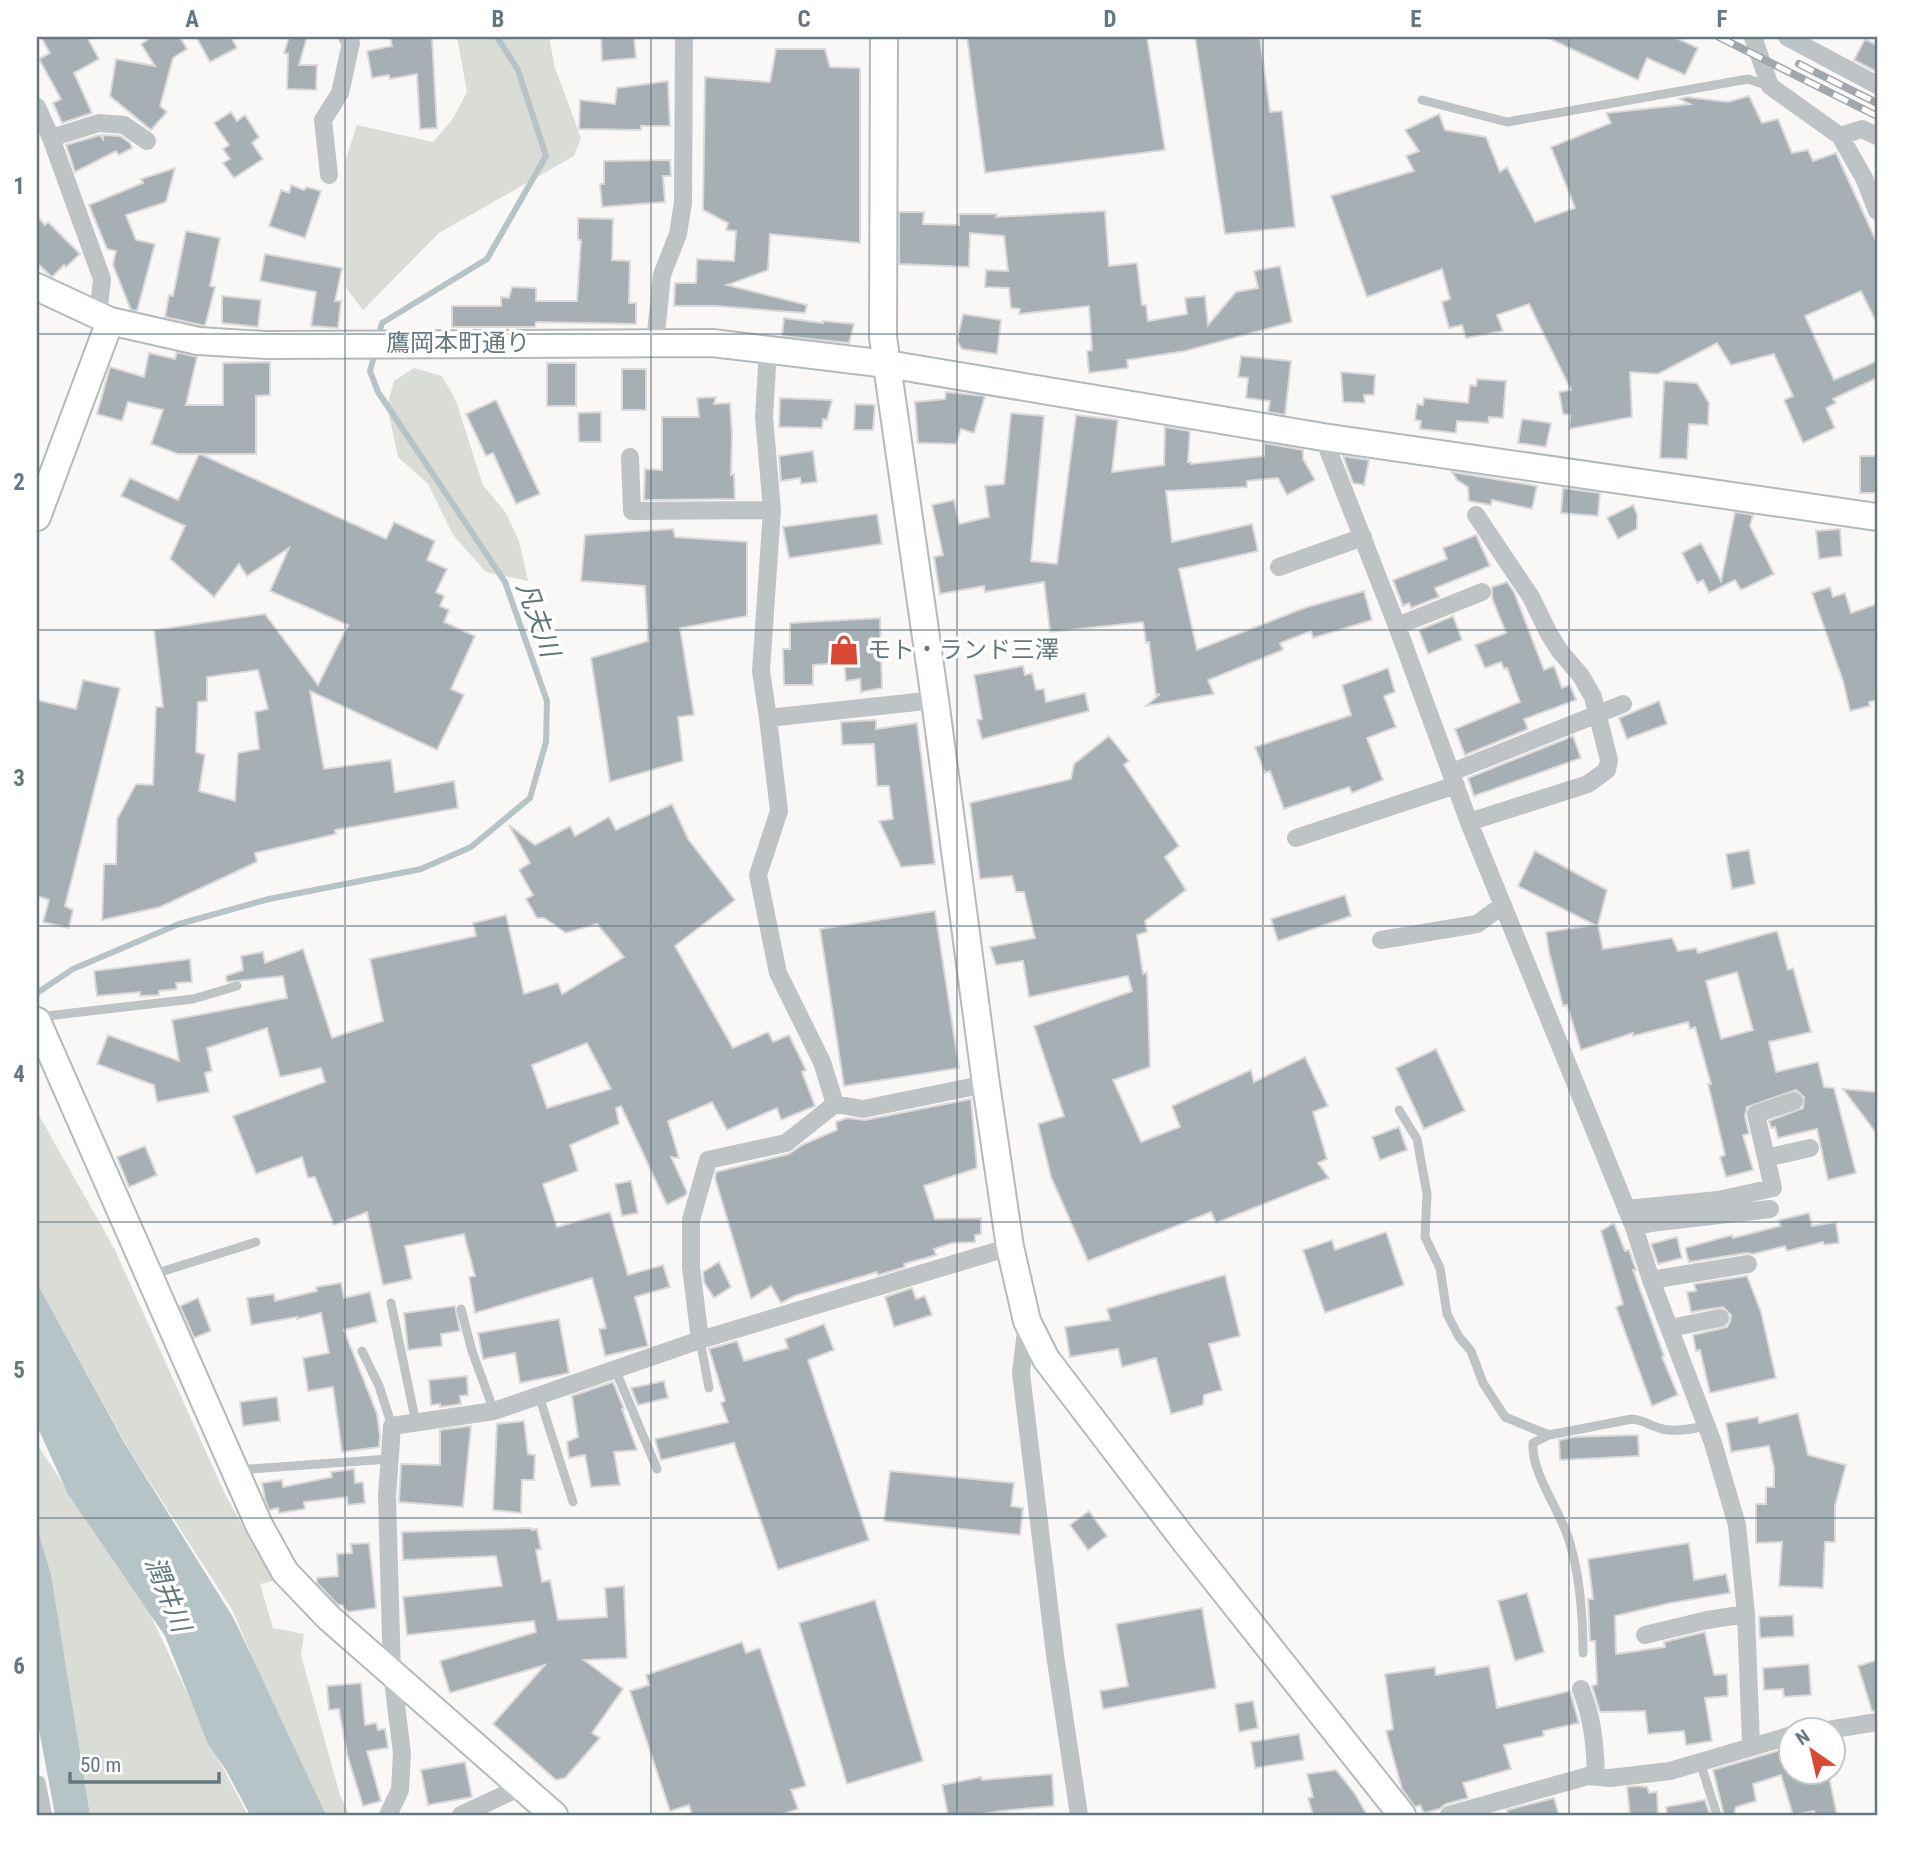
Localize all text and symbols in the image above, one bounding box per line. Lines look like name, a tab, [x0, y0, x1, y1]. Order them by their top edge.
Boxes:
text: A	[185, 6, 199, 33]
text: B	[492, 6, 504, 33]
text: C	[797, 6, 811, 33]
text: D	[1104, 6, 1117, 33]
text: E	[1410, 6, 1422, 33]
text: F	[1717, 6, 1728, 33]
text: 1	[13, 173, 25, 200]
street label: 鷹岡本町通り	[386, 329, 530, 357]
text: 2	[13, 469, 25, 496]
water label: 凡夫川	[511, 577, 566, 664]
shop icon: モト・ランド三澤	[827, 633, 861, 667]
place label: モト・ランド三澤	[867, 636, 1059, 664]
text: 3	[13, 765, 25, 792]
text: 4	[13, 1061, 25, 1088]
text: 5	[13, 1357, 25, 1384]
water label: 潤井川	[139, 1552, 198, 1639]
text: 6	[13, 1653, 25, 1680]
north arrow	[1778, 1716, 1848, 1786]
text: N	[1792, 1725, 1814, 1750]
scale bar	[70, 1740, 219, 1784]
text: 50 m	[80, 1753, 121, 1777]

